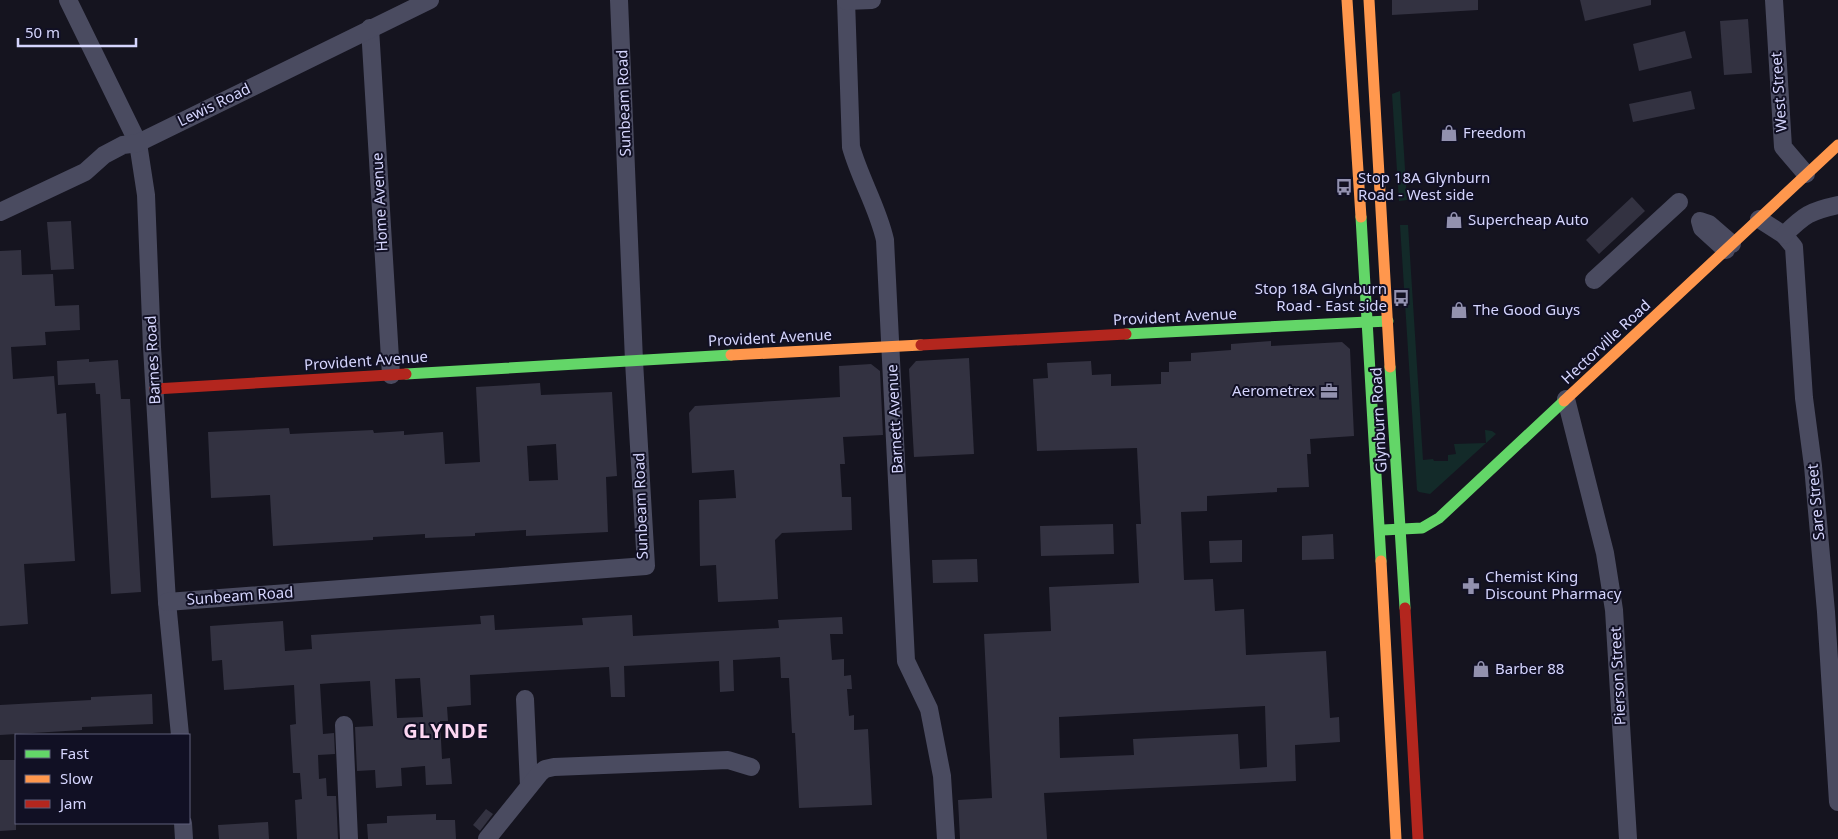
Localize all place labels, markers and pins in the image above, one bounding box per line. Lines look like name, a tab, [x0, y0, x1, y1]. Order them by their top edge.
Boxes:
place label: Freedom	[1463, 122, 1526, 142]
shop icon: Freedom	[1439, 123, 1459, 143]
place label: Stop 18A Glynburn Road - West side	[1358, 167, 1490, 204]
bus stop icon: Stop 18A Glynburn Road - West side	[1334, 177, 1354, 197]
place label: Supercheap Auto	[1468, 209, 1589, 229]
shop icon: Supercheap Auto	[1444, 210, 1464, 230]
place label: Stop 18A Glynburn Road - East side	[1255, 278, 1387, 315]
bus stop icon: Stop 18A Glynburn Road - East side	[1391, 288, 1411, 308]
place label: The Good Guys	[1473, 299, 1580, 319]
shop icon: The Good Guys	[1449, 300, 1469, 320]
place label: Aerometrex	[1232, 380, 1315, 400]
office icon: Aerometrex	[1319, 381, 1339, 401]
place label: Chemist King Discount Pharmacy	[1485, 566, 1622, 603]
pharmacy icon: Chemist King Discount Pharmacy	[1461, 576, 1481, 596]
place label: Barber 88	[1495, 658, 1564, 678]
shop icon: Barber 88	[1471, 659, 1491, 679]

